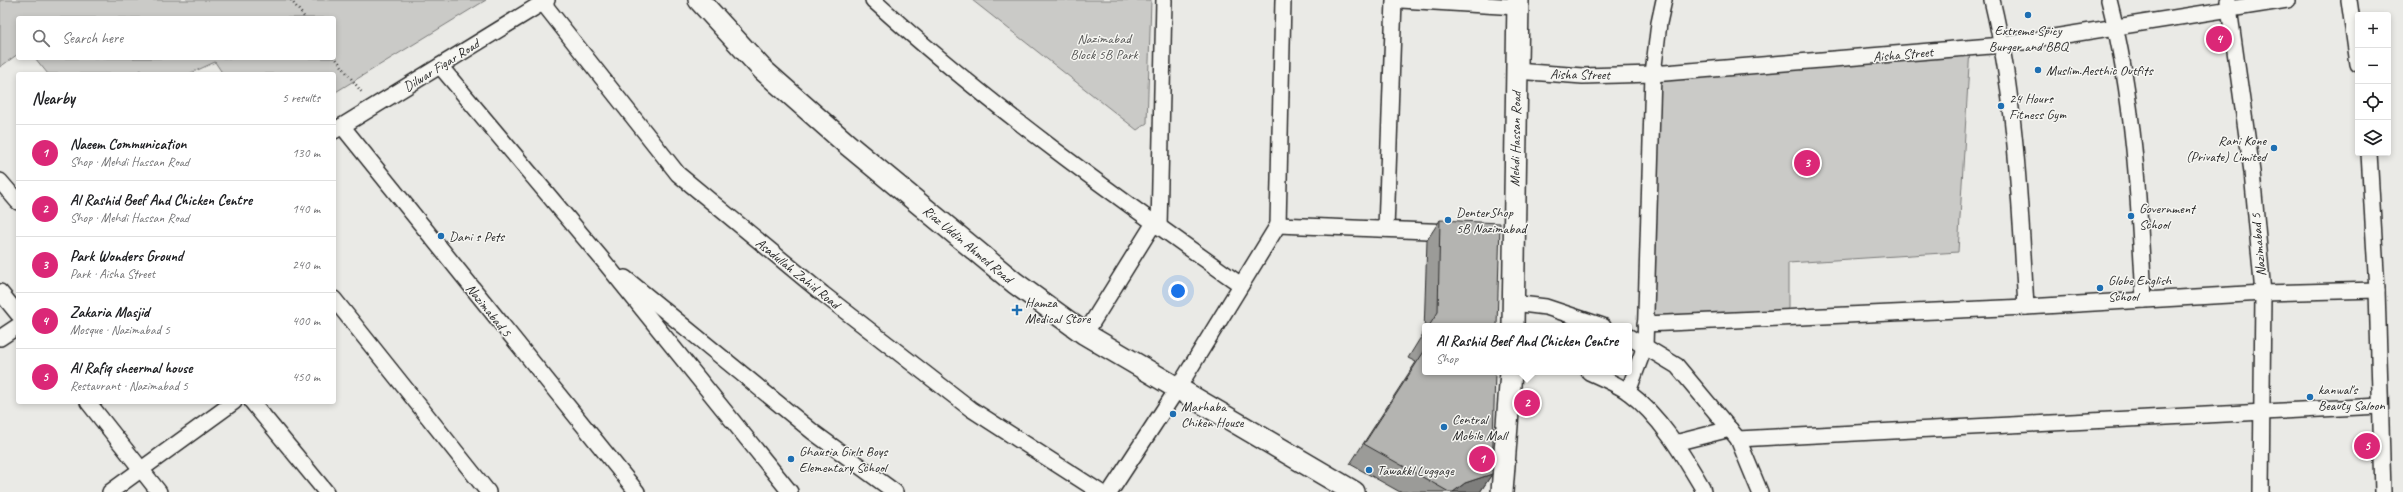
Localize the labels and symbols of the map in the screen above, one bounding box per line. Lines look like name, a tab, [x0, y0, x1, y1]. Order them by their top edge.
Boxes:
marker: Extreme Spicy Burger and BBQ	[2023, 10, 2033, 20]
place label: Extreme Spicy Burger and BBQ	[1989, 22, 2070, 55]
pin: 4	[2206, 24, 2232, 54]
park label: Nazimabad Block 5B Park	[1070, 30, 1139, 63]
street label: Dilwar Figar Road	[400, 34, 484, 95]
street label: Aisha Street	[1872, 43, 1935, 66]
place label: Muslim.Aesthic Outfits	[2046, 62, 2154, 79]
street label: Aisha Street	[1550, 65, 1611, 84]
marker: Muslim.Aesthic Outfits	[2033, 65, 2043, 75]
street label: Mehdi Hassan Road	[1506, 89, 1525, 187]
place label: 24 Hours Fitness Gym	[2009, 90, 2067, 123]
marker: 24 Hours Fitness Gym	[1996, 101, 2006, 111]
place label: Rani Kone (Private) Limited	[2186, 132, 2268, 165]
marker: Rani Kone (Private) Limited	[2269, 143, 2279, 153]
pin: 3	[1794, 148, 1820, 178]
place label: Government School	[2139, 200, 2197, 233]
street label: Riaz Uddin Ahmed Road	[919, 202, 1018, 288]
place label: DenterShop 5B Nazimabad	[1456, 204, 1529, 237]
marker: Government School	[2126, 211, 2136, 221]
street label: Nazimabad 5	[2247, 212, 2270, 277]
marker: DenterShop 5B Nazimabad	[1443, 215, 1453, 225]
place label: Dani s Pets	[449, 228, 505, 245]
marker: Dani s Pets	[436, 231, 446, 241]
street label: Asadullah Zahid Road	[752, 234, 845, 314]
place label: Globe English School	[2108, 272, 2173, 305]
street label: Nazimabad 5	[462, 280, 516, 341]
your location	[1168, 281, 1188, 301]
marker: Globe English School	[2095, 283, 2105, 293]
place label: Hamza Medical Store	[1025, 294, 1092, 327]
marker: Hamza Medical Store	[1012, 305, 1022, 315]
place label: kanwal's Beauty Saloon	[2318, 381, 2385, 414]
pin: 2	[1514, 388, 1540, 418]
marker: kanwal's Beauty Saloon	[2305, 392, 2315, 402]
place label: Marhaba Chiken House	[1181, 398, 1245, 431]
marker: Marhaba Chiken House	[1168, 409, 1178, 419]
place label: Central Mobile Mall	[1452, 411, 1510, 444]
marker: Central Mobile Mall	[1439, 422, 1449, 432]
pin: 5	[2354, 431, 2380, 461]
place label: Ghausia Girls Boys Elementary School	[799, 443, 889, 476]
pin: 1	[1469, 444, 1495, 474]
marker: Ghausia Girls Boys Elementary School	[786, 454, 796, 464]
place label: Tawakkl Luggage	[1377, 462, 1455, 479]
marker: Tawakkl Luggage	[1364, 465, 1374, 475]

